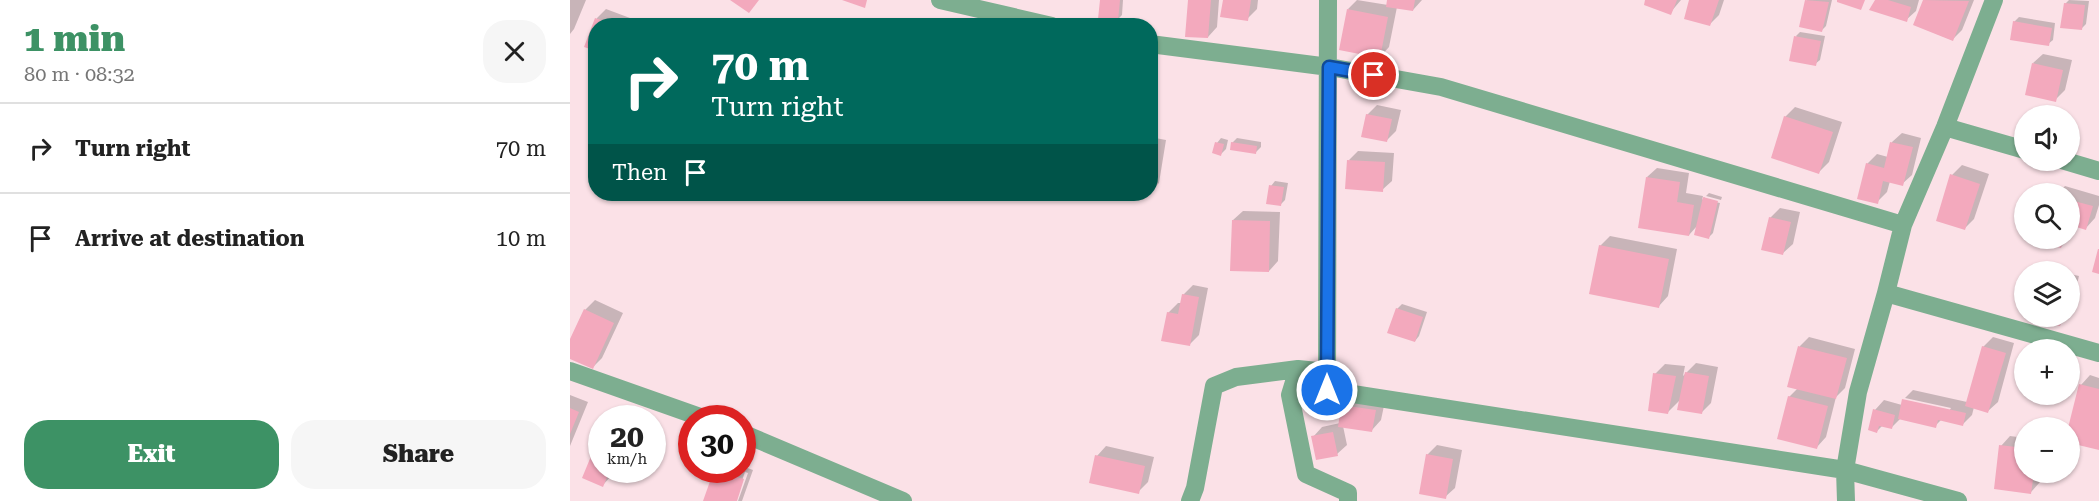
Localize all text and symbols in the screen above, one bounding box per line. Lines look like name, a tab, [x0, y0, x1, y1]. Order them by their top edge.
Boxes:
text: 1 min	[24, 18, 125, 60]
button: close	[483, 20, 546, 83]
text: 70 m	[711, 41, 809, 90]
icon: right	[612, 42, 690, 120]
pin	[1348, 49, 1399, 100]
icon: arrive	[1357, 58, 1390, 91]
text: 80 m · 08:32	[24, 62, 135, 86]
text: Turn right	[711, 91, 844, 123]
map controls	[2014, 105, 2080, 483]
button: sound	[2014, 105, 2080, 171]
icon: right	[24, 132, 57, 165]
text: Turn right	[75, 136, 190, 161]
text: 70 m	[496, 136, 546, 161]
icon: arrive	[679, 156, 712, 189]
text: Then	[612, 160, 667, 185]
button: search	[2014, 183, 2080, 249]
icon: arrive	[24, 222, 57, 255]
text: Arrive at destination	[75, 226, 304, 251]
text: 10 m	[496, 226, 546, 251]
button: layers	[2014, 261, 2080, 327]
button: +	[2014, 339, 2080, 405]
position arrow	[1295, 358, 1359, 422]
speed limit sign: 30	[678, 405, 756, 483]
button: −	[2014, 417, 2080, 483]
text: 20	[610, 419, 644, 454]
button: Exit	[24, 420, 279, 489]
button: Share	[291, 420, 546, 489]
text: km/h	[607, 450, 647, 468]

